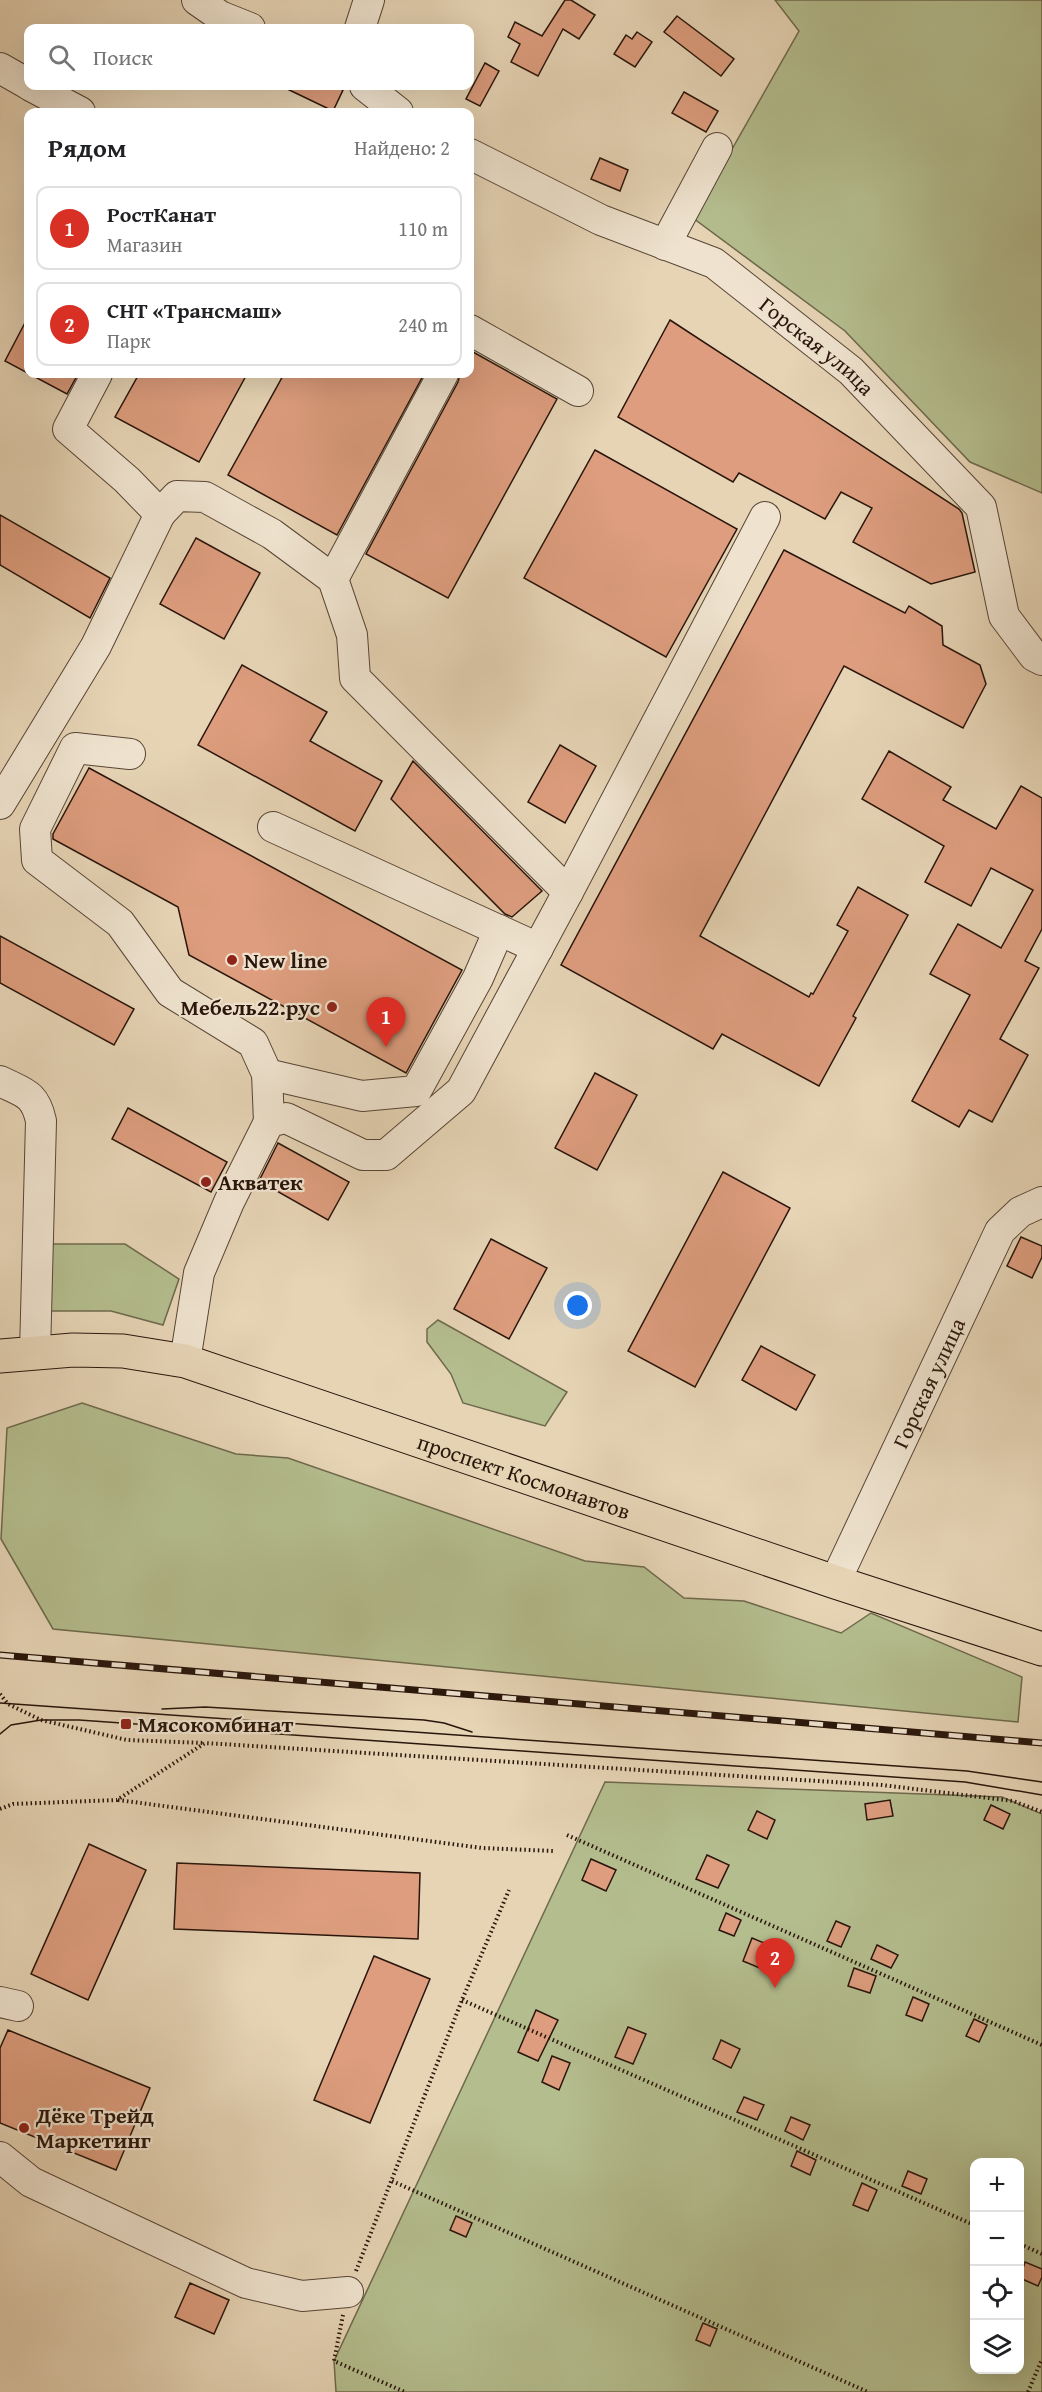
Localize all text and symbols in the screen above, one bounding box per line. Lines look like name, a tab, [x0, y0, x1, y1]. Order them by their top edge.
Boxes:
search box	[24, 24, 474, 90]
icon: search	[45, 41, 78, 74]
text: Поиск	[93, 41, 153, 73]
text: Рядом	[48, 128, 126, 167]
text: Найдено: 2	[354, 133, 450, 162]
text: РостКанат	[107, 198, 216, 230]
text: 1	[64, 214, 75, 243]
text: 110 m	[398, 214, 448, 243]
text: Магазин	[107, 230, 182, 259]
street label: Горская улица	[753, 289, 883, 403]
text: СНТ «Трансмаш»	[107, 294, 282, 326]
text: 2	[64, 310, 75, 339]
text: 240 m	[398, 310, 448, 339]
text: Парк	[107, 326, 151, 355]
place label: New line	[244, 944, 328, 976]
marker: New line	[225, 953, 239, 967]
place label: Мебель22.рус	[180, 991, 320, 1023]
pin: 1	[366, 998, 406, 1047]
marker: Мебель22.рус	[325, 1000, 339, 1014]
place label: Акватек	[218, 1166, 303, 1198]
marker: Акватек	[199, 1175, 213, 1189]
your location	[563, 1291, 592, 1320]
street label: Горская улица	[884, 1312, 973, 1453]
street label: проспект Космонавтов	[413, 1425, 635, 1527]
place label: Мясокомбинат	[138, 1708, 294, 1740]
marker: Мясокомбинат	[119, 1717, 133, 1731]
pin: 2	[756, 1938, 794, 1988]
place label: Дёке Трейд Маркетинг	[35, 2099, 155, 2156]
marker: Дёке Трейд Маркетинг	[17, 2121, 31, 2135]
map controls	[970, 2158, 1024, 2374]
button: +	[970, 2158, 1024, 2212]
button: −	[970, 2212, 1024, 2266]
button: locate	[970, 2266, 1024, 2320]
button: layers	[970, 2320, 1024, 2374]

